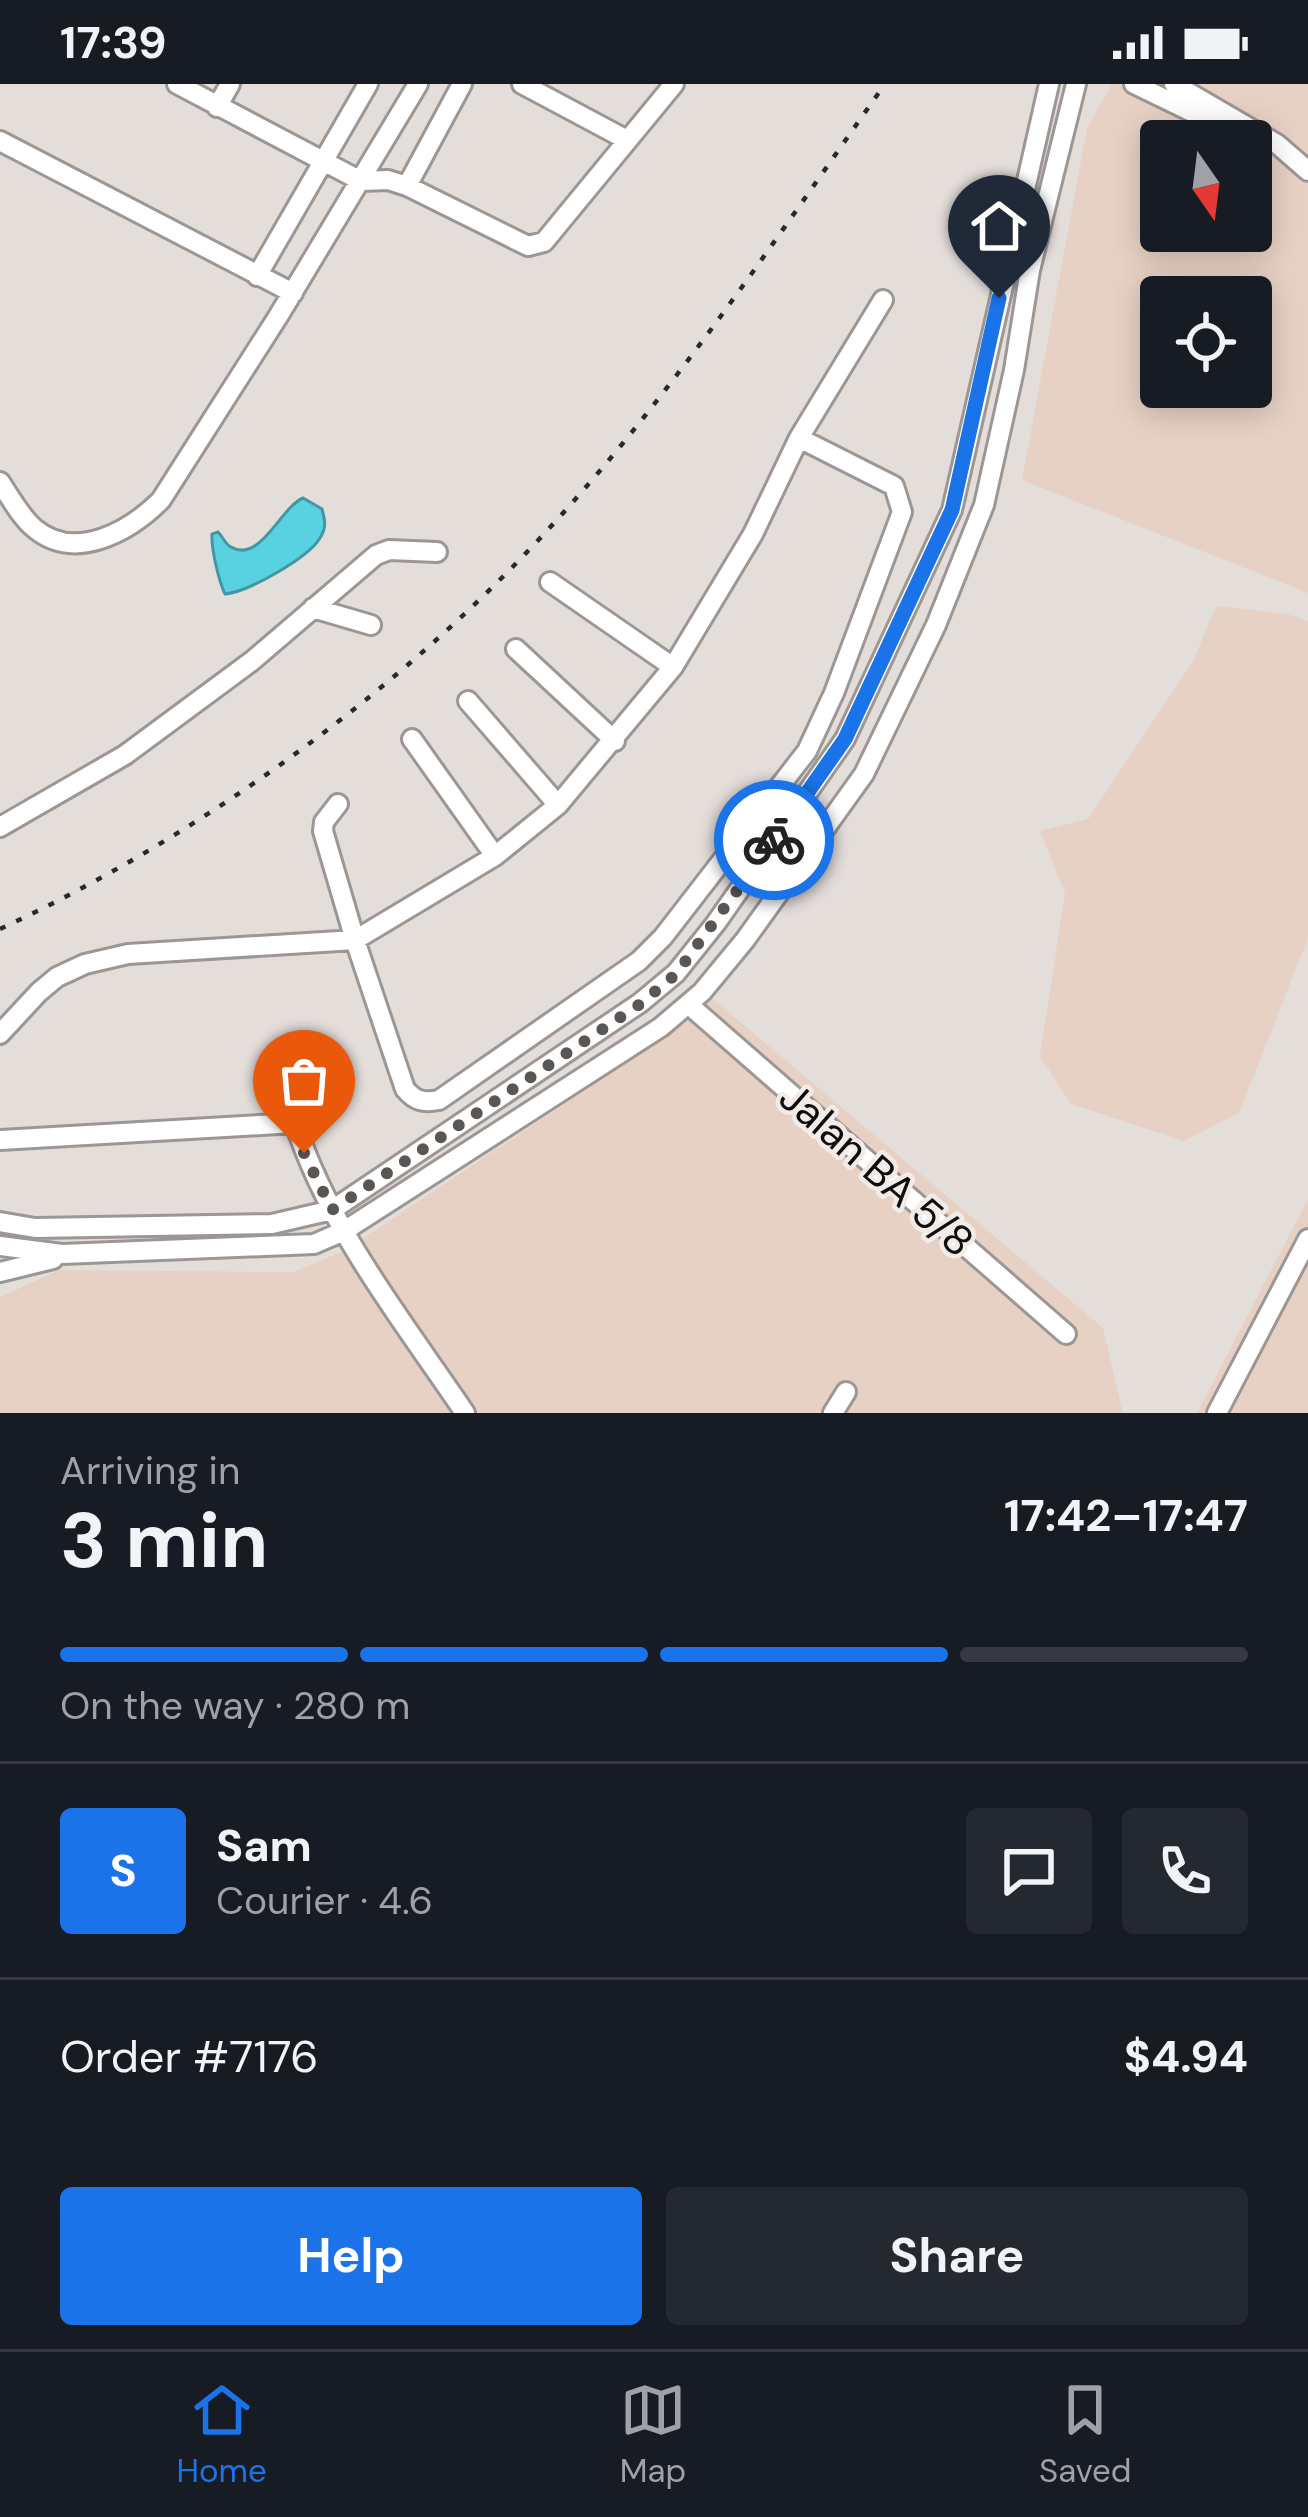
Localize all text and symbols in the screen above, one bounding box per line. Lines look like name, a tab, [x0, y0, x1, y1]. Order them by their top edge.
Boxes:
text: 17:39	[60, 13, 167, 72]
north arrow	[1140, 120, 1272, 252]
map controls	[1140, 120, 1272, 408]
pin	[948, 175, 1050, 298]
icon: home	[966, 193, 1032, 259]
button: locate	[1140, 276, 1272, 408]
courier	[714, 780, 834, 900]
icon: bike	[741, 807, 807, 873]
pin	[253, 1030, 355, 1153]
icon: bag	[271, 1048, 337, 1114]
street label: Jalan BA 5/8	[768, 1070, 985, 1269]
text: Arriving in	[60, 1445, 240, 1496]
text: 17:42–17:47	[1004, 1486, 1248, 1545]
text: 3 min	[60, 1490, 268, 1591]
text: On the way · 280 m	[60, 1680, 410, 1731]
button: chat	[966, 1808, 1092, 1934]
button: phone	[1122, 1808, 1248, 1934]
text: Sam	[216, 1816, 312, 1875]
text: S	[109, 1841, 137, 1900]
text: Courier · 4.6	[216, 1875, 433, 1926]
text: Order #7176	[60, 2027, 319, 2086]
text: $4.94	[1124, 2027, 1248, 2086]
button: Help	[60, 2187, 642, 2325]
button: Share	[666, 2187, 1248, 2325]
tab: Home	[176, 2377, 267, 2492]
tab: Map	[620, 2377, 686, 2492]
tab: Saved	[1039, 2377, 1132, 2492]

